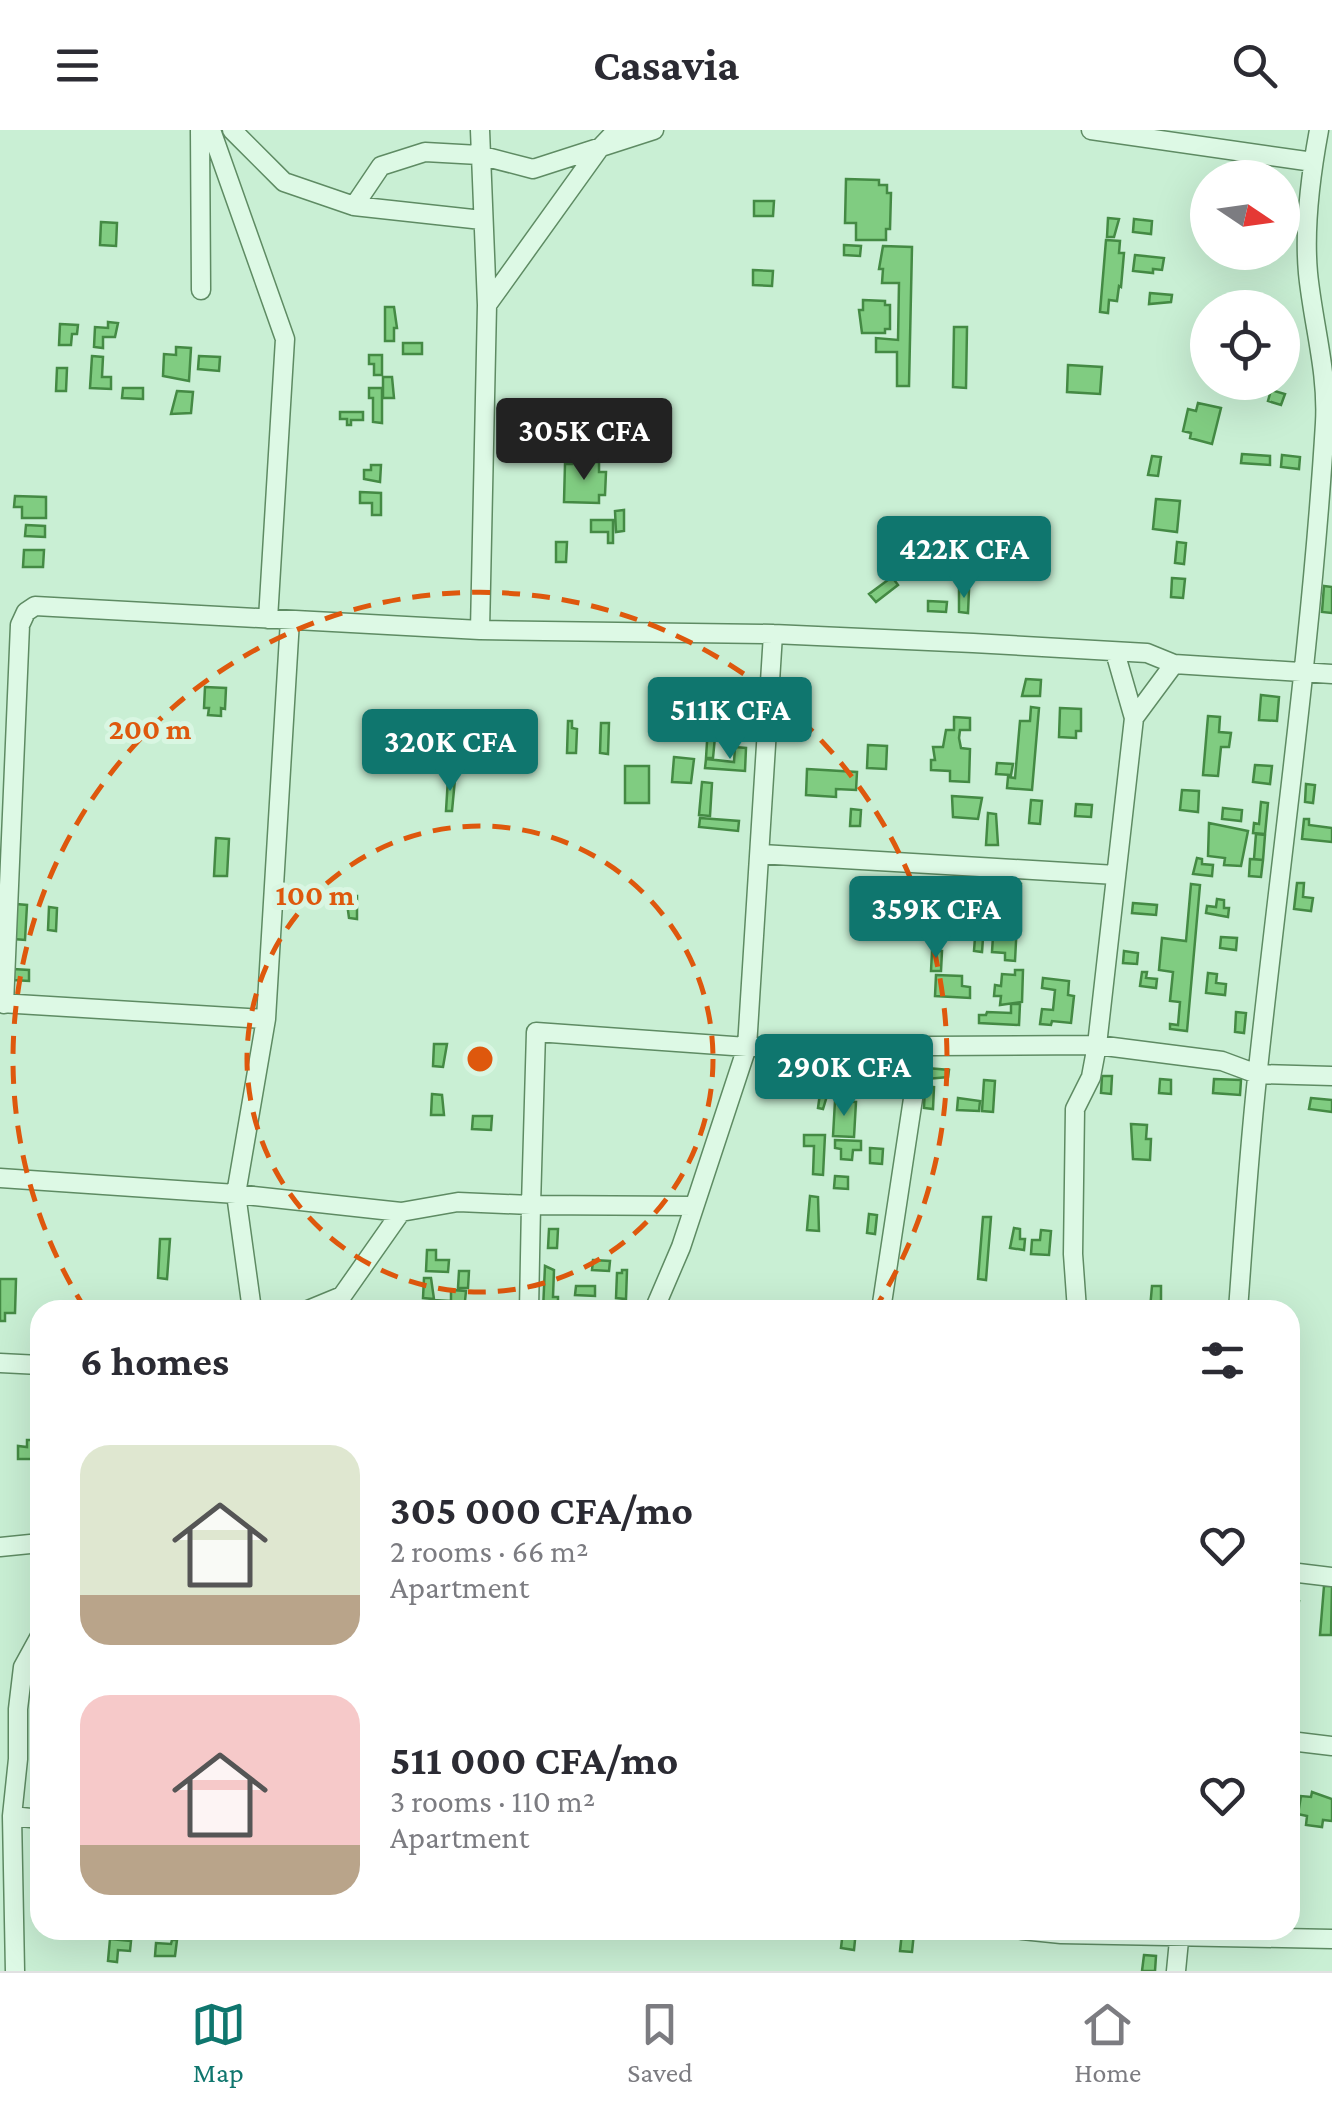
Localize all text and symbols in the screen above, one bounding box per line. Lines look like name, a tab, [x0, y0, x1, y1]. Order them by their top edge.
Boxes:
icon: menu	[50, 38, 105, 93]
icon: search	[1227, 38, 1282, 93]
text: Casavia	[593, 40, 739, 90]
north arrow	[1190, 160, 1300, 270]
map controls	[1190, 160, 1300, 400]
button: locate	[1190, 290, 1300, 400]
pin: 305K CFA	[481, 398, 687, 483]
text: 305K CFA	[518, 412, 650, 448]
pin: 422K CFA	[861, 516, 1067, 601]
text: 422K CFA	[899, 530, 1029, 566]
pin: 511K CFA	[627, 677, 833, 762]
text: 511K CFA	[670, 691, 790, 727]
pin: 320K CFA	[347, 709, 553, 794]
text: 200 m	[109, 712, 192, 745]
text: 320K CFA	[384, 723, 516, 759]
pin: 359K CFA	[833, 876, 1039, 961]
text: 100 m	[276, 878, 355, 911]
text: 359K CFA	[871, 890, 1001, 926]
pin: 290K CFA	[741, 1034, 947, 1119]
centre of rings	[462, 1041, 498, 1077]
text: 290K CFA	[777, 1048, 911, 1084]
icon: filters	[1195, 1333, 1250, 1388]
text: 6 homes	[80, 1337, 229, 1384]
icon: home	[160, 1485, 280, 1605]
text: 305 000 CFA/mo	[390, 1486, 693, 1533]
icon: heart	[1195, 1518, 1250, 1573]
text: 2 rooms · 66 m²	[390, 1533, 588, 1569]
text: Apartment	[390, 1569, 529, 1605]
icon: home	[160, 1735, 280, 1855]
text: 511 000 CFA/mo	[390, 1736, 678, 1783]
icon: heart	[1195, 1768, 1250, 1823]
text: 3 rooms · 110 m²	[390, 1783, 595, 1819]
text: Apartment	[390, 1819, 529, 1855]
tab: Map	[191, 1997, 246, 2088]
tab: Saved	[627, 1997, 693, 2088]
tab: Home	[1074, 1997, 1141, 2088]

